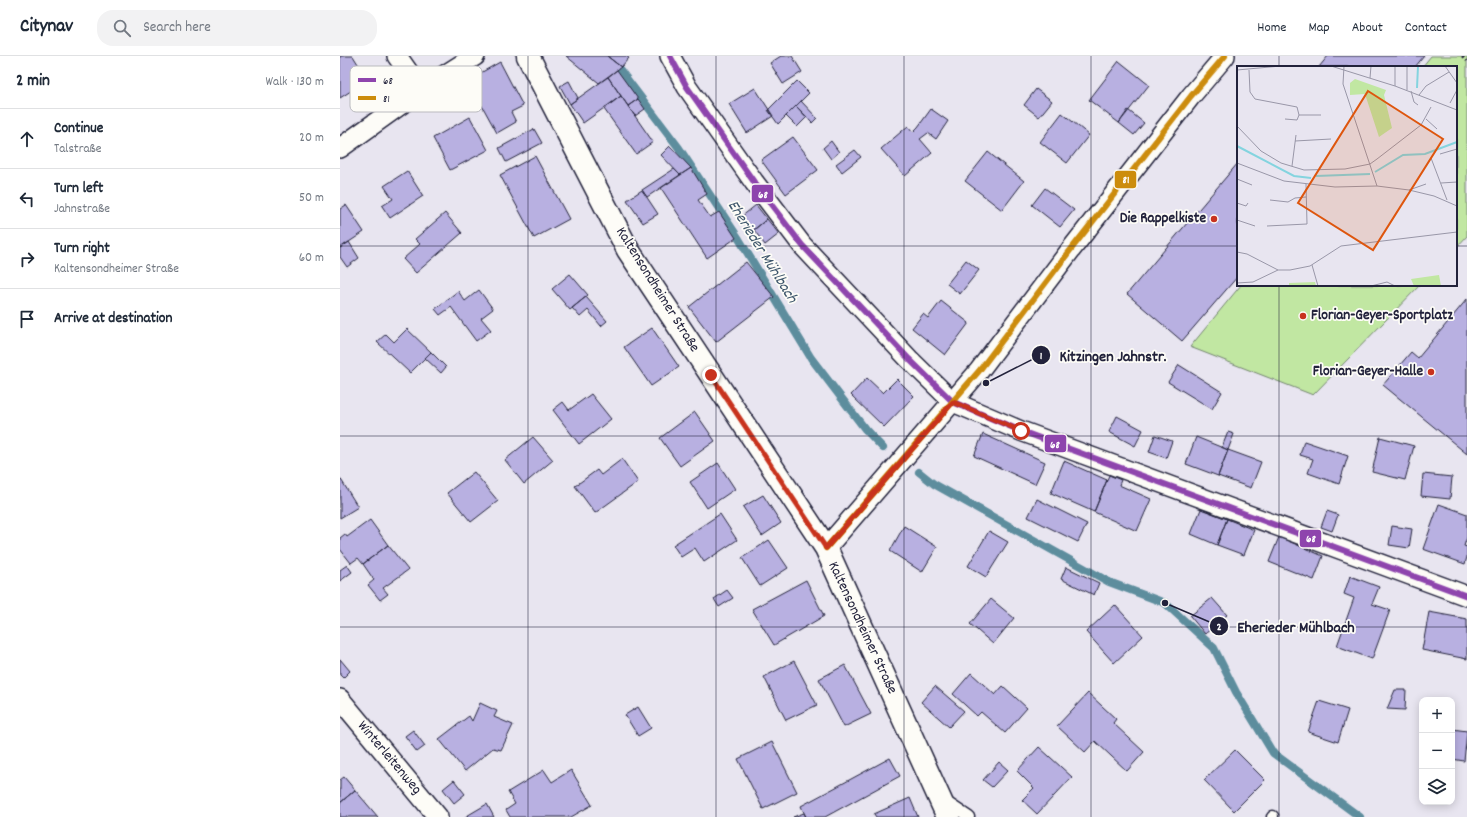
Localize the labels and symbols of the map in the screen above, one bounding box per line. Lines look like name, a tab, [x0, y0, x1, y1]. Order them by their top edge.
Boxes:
legend	[350, 66, 482, 112]
inset map	[1237, 66, 1457, 286]
text: 68	[383, 74, 393, 90]
text: 81	[383, 92, 390, 108]
line badge: 81	[1114, 170, 1137, 189]
text: 81	[1123, 173, 1129, 189]
line badge: 68	[751, 184, 774, 203]
text: 68	[758, 188, 768, 204]
water label: Eherieder Mühlbach	[721, 196, 803, 308]
place label: Die Rappelkiste	[1120, 208, 1206, 230]
marker: Die Rappelkiste	[1209, 214, 1219, 224]
street label: Kaltensondheimer Straße	[609, 223, 705, 357]
place label: Florian-Geyer-Sportplatz	[1311, 305, 1453, 327]
marker: Florian-Geyer-Sportplatz	[1298, 311, 1308, 321]
callout: Kitzingen Jahnstr.	[1031, 341, 1174, 369]
text: Kitzingen Jahnstr.	[1059, 346, 1167, 369]
text: 1	[1040, 348, 1043, 365]
place label: Florian-Geyer-Halle	[1313, 361, 1423, 383]
route end	[702, 366, 720, 384]
marker: Florian-Geyer-Halle	[1426, 367, 1436, 377]
route start	[1012, 422, 1030, 440]
line badge: 68	[1044, 434, 1067, 453]
text: 68	[1050, 438, 1060, 454]
line badge: 68	[1299, 529, 1322, 548]
text: 68	[1306, 532, 1316, 548]
street label: Kaltensondheimer Straße	[822, 558, 903, 698]
callout: Eherieder Mühlbach	[1209, 612, 1362, 640]
text: Eherieder Mühlbach	[1237, 617, 1355, 640]
text: 2	[1216, 619, 1222, 636]
street label: Winterleitenweg	[351, 716, 427, 800]

